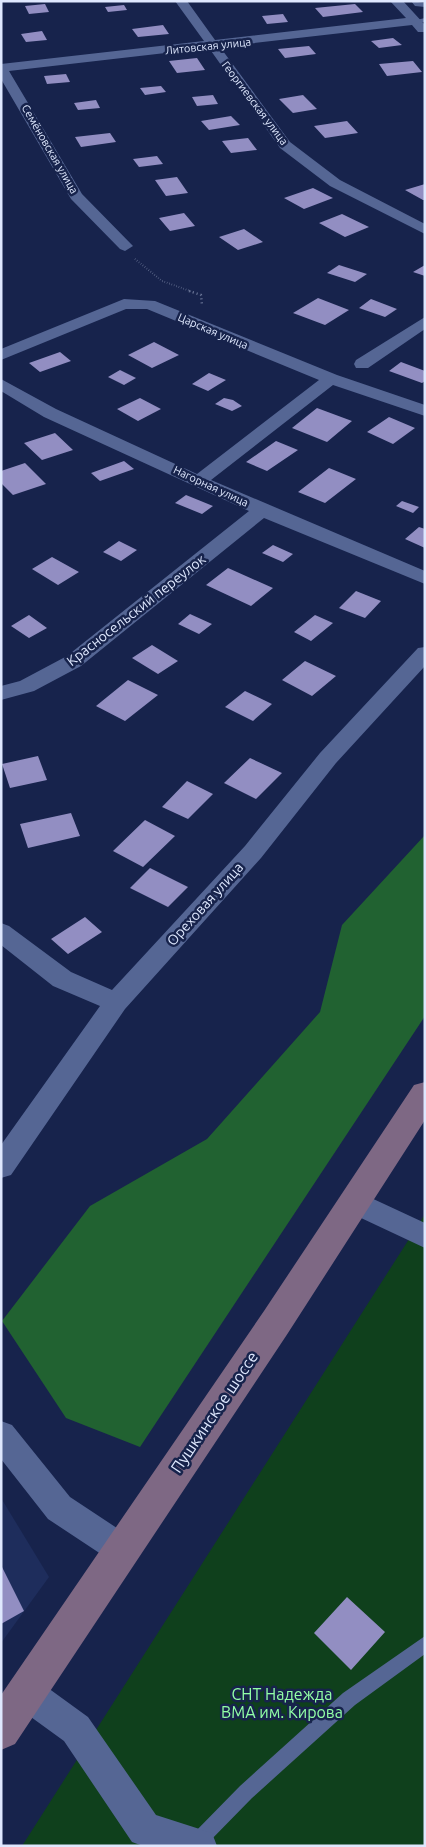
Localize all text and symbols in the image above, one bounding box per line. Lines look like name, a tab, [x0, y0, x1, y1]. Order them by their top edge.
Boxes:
street label: Литовская улица	[164, 36, 252, 56]
street label: Георгиевская улица	[220, 59, 290, 147]
street label: Семёновская улица	[20, 102, 80, 196]
street label: Царская улица	[176, 311, 250, 351]
street label: Нагорная улица	[172, 463, 250, 509]
street label: Красносельский переулок	[63, 551, 209, 669]
street label: Ореховая улица	[164, 859, 246, 949]
street label: Пушкинское шоссе	[167, 1348, 261, 1476]
park label: СНТ Надежда ВМА им. Кирова	[221, 1685, 343, 1721]

